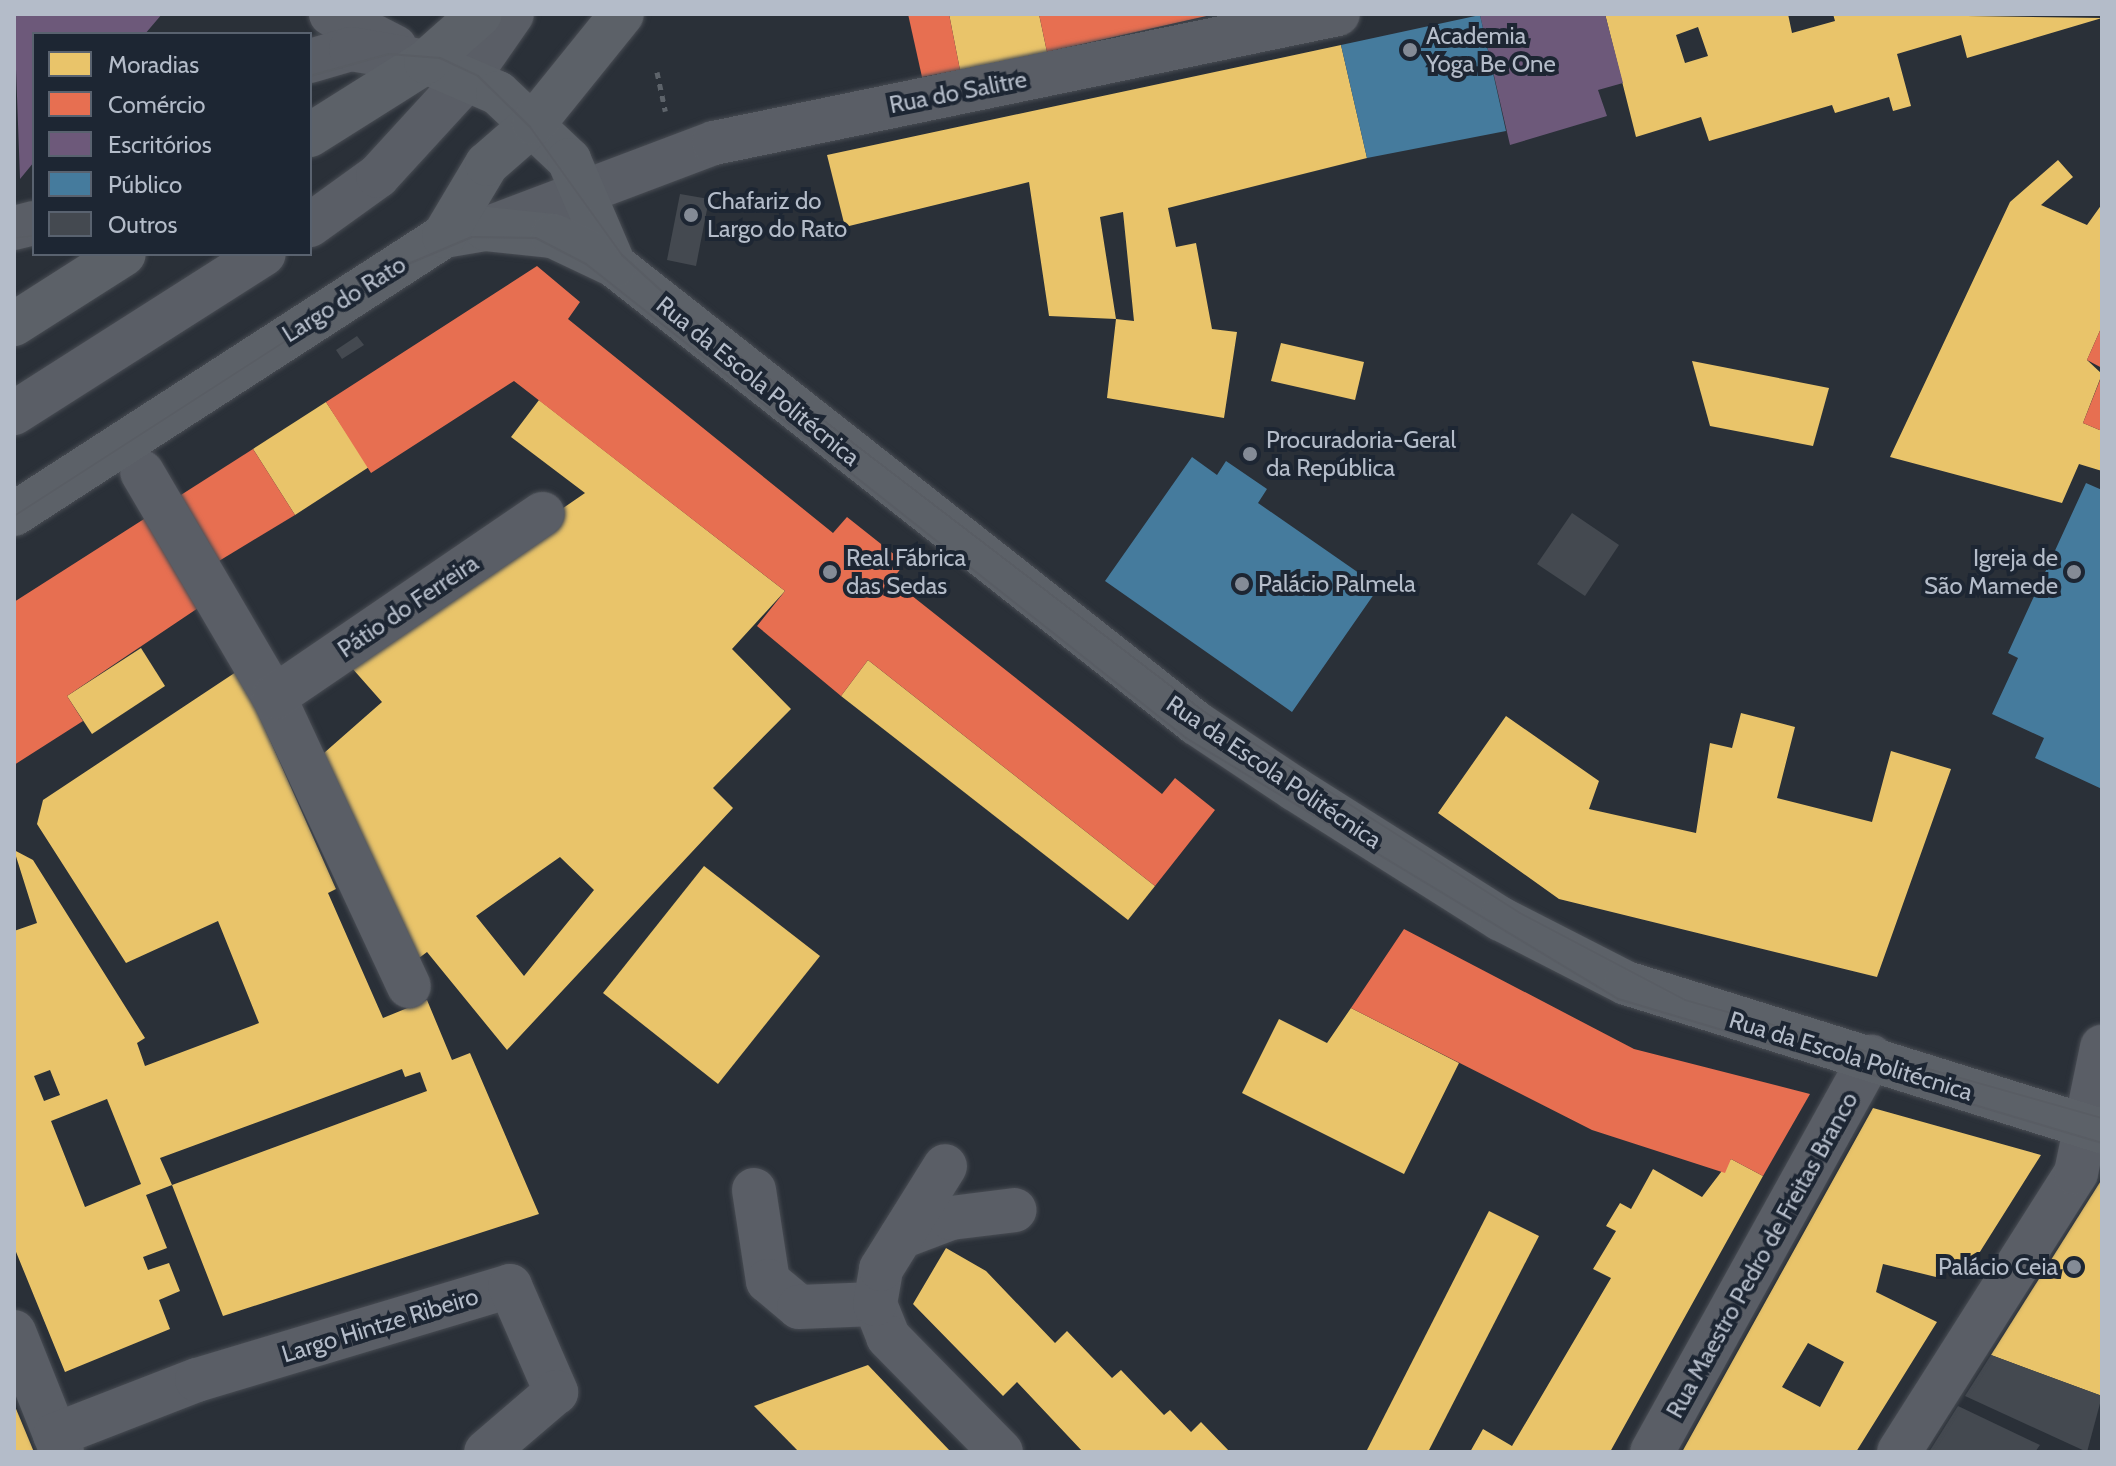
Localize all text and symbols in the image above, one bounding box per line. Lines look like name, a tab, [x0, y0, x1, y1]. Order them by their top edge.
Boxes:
place label: Academia Yoga Be One	[1426, 22, 1556, 78]
legend	[32, 32, 312, 256]
marker: Academia Yoga Be One	[1401, 41, 1419, 59]
text: Moradias	[108, 50, 199, 79]
street label: Rua do Salitre	[887, 65, 1029, 119]
text: Comércio	[108, 90, 205, 119]
text: Escritórios	[108, 130, 212, 159]
text: Público	[108, 170, 182, 199]
place label: Chafariz do Largo do Rato	[707, 187, 847, 243]
marker: Chafariz do Largo do Rato	[682, 206, 700, 224]
text: Outros	[108, 210, 177, 239]
street label: Largo do Rato	[277, 250, 411, 348]
street label: Rua da Escola Politécnica	[651, 290, 865, 472]
place label: Procuradoria-Geral da República	[1266, 426, 1456, 482]
marker: Procuradoria-Geral da República	[1241, 445, 1259, 463]
place label: Real Fábrica das Sedas	[846, 544, 966, 600]
place label: Igreja de São Mamede	[1924, 544, 2058, 600]
street label: Pátio do Ferreira	[332, 548, 484, 664]
marker: Real Fábrica das Sedas	[821, 563, 839, 581]
marker: Igreja de São Mamede	[2065, 563, 2083, 581]
place label: Palácio Palmela	[1258, 570, 1416, 598]
marker: Palácio Palmela	[1233, 575, 1251, 593]
street label: Rua da Escola Politécnica	[1161, 689, 1387, 855]
street label: Rua da Escola Politécnica	[1726, 1005, 1976, 1107]
street label: Rua Maestro Pedro de Freitas Branco	[1660, 1087, 1864, 1423]
place label: Palácio Ceia	[1938, 1253, 2058, 1281]
marker: Palácio Ceia	[2065, 1258, 2083, 1276]
street label: Largo Hintze Ribeiro	[278, 1281, 482, 1369]

